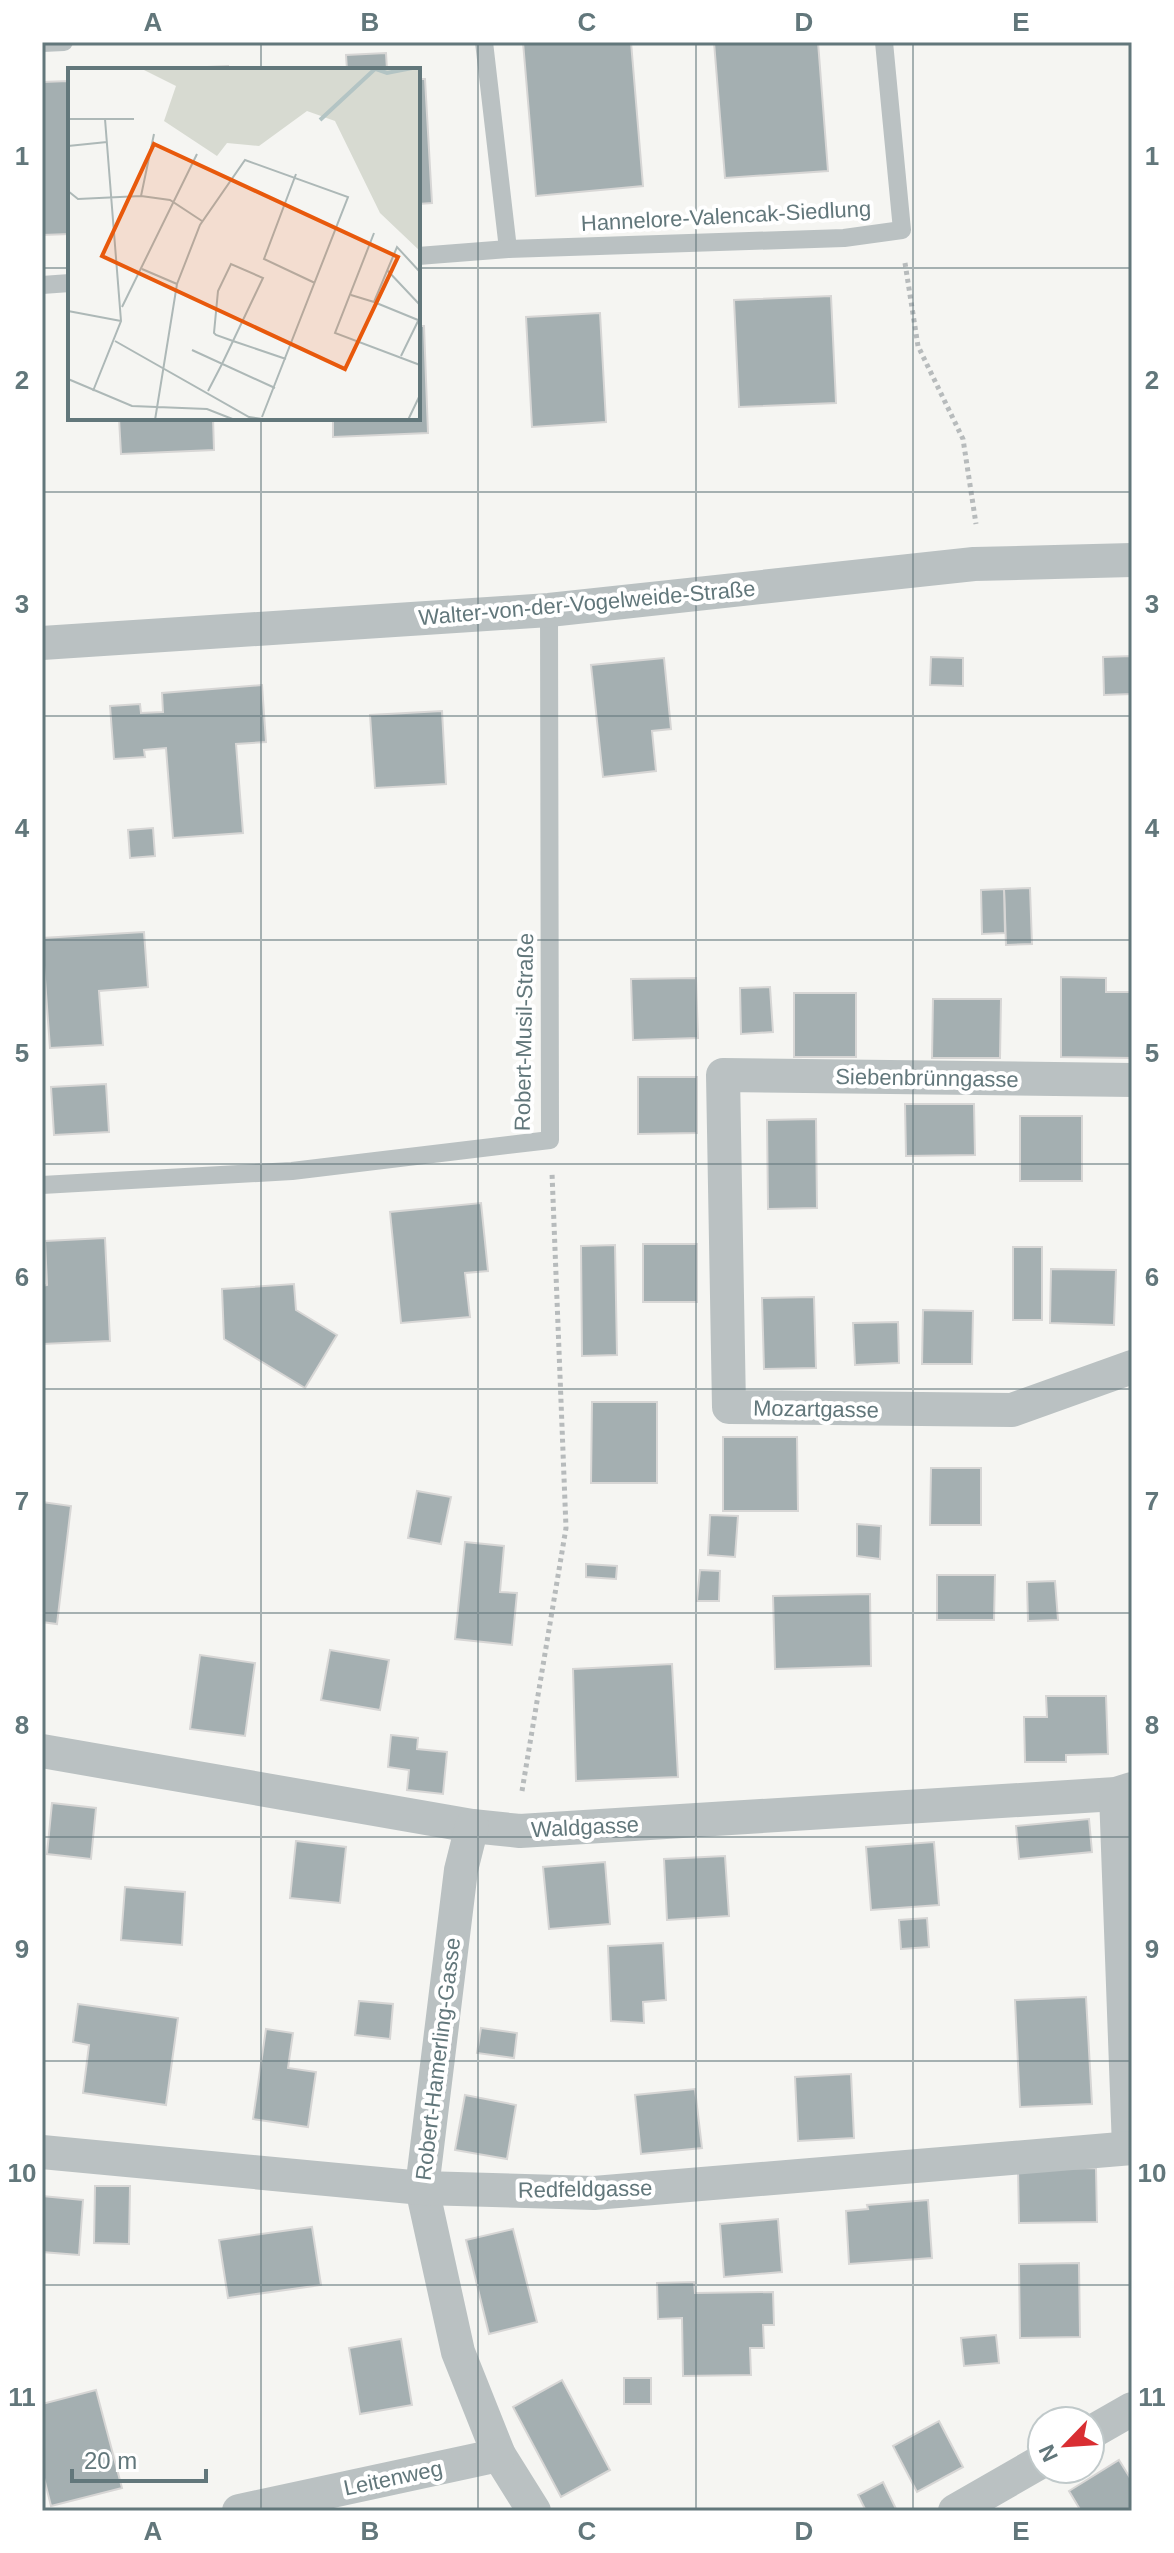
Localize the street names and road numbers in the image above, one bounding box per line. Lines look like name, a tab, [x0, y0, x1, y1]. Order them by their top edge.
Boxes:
street label: Hannelore-Valencak-Siedlung	[580, 196, 872, 236]
street label: Walter-von-der-Vogelweide-Straße	[418, 576, 756, 630]
street label: Robert-Musil-Straße	[510, 933, 538, 1131]
street label: Siebenbrünngasse	[835, 1064, 1019, 1092]
street label: Mozartgasse	[753, 1395, 879, 1423]
street label: Waldgasse	[530, 1812, 640, 1842]
street label: Robert-Hamerling-Gasse	[411, 1936, 465, 2182]
street label: Redfeldgasse	[518, 2175, 652, 2203]
street label: Leitenweg	[341, 2455, 445, 2501]

